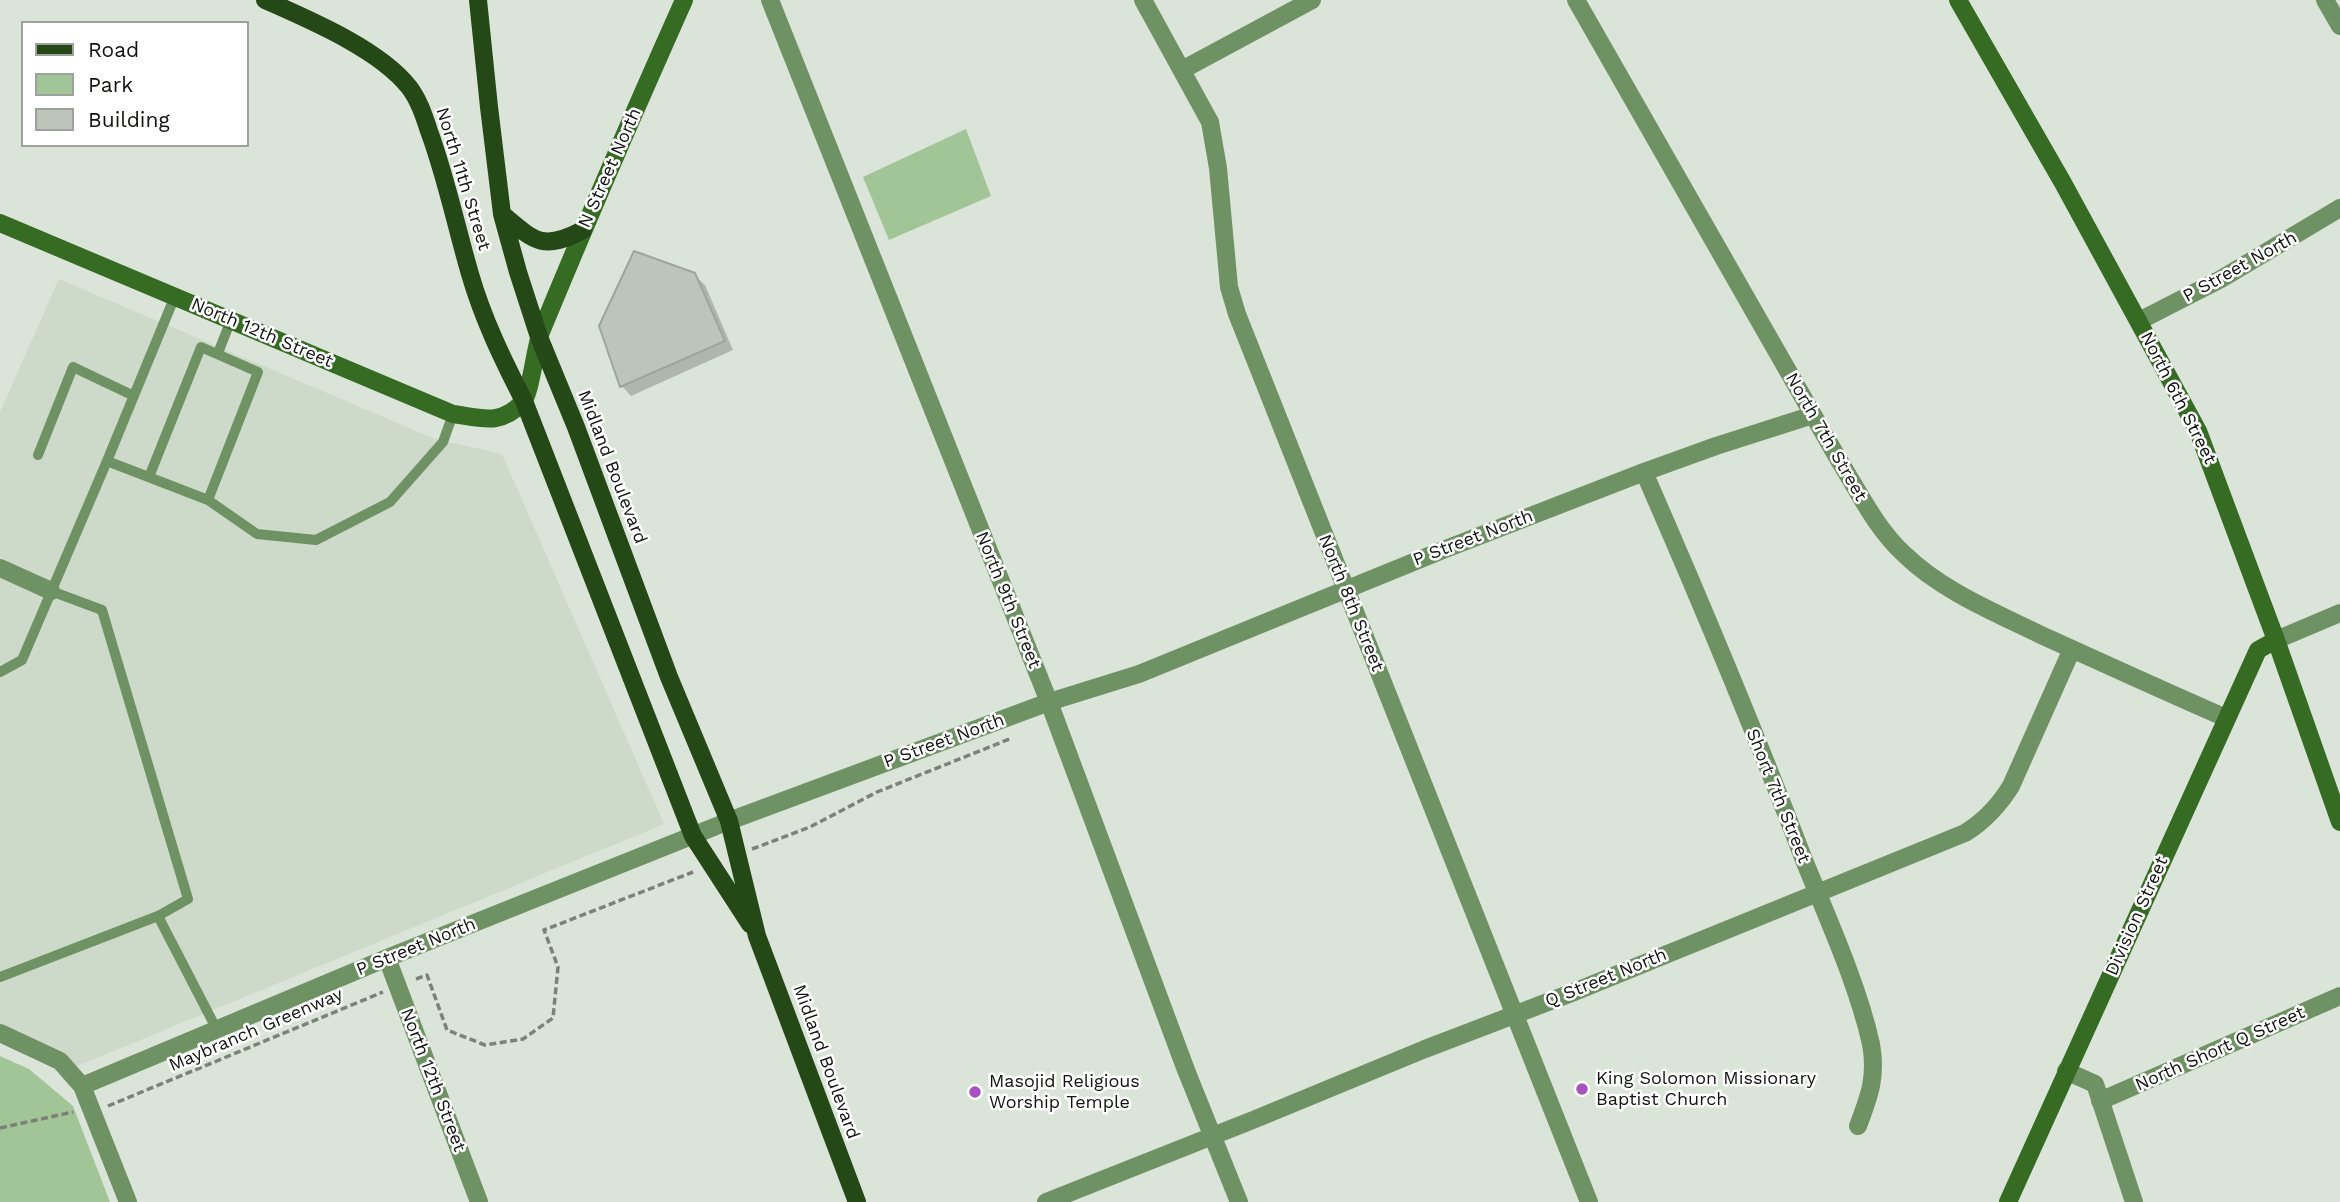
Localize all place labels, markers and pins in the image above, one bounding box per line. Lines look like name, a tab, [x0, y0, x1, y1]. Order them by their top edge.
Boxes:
place label: King Solomon Missionary Baptist Church	[1596, 1068, 1816, 1110]
place label: Masojid Religious Worship Temple	[989, 1071, 1140, 1114]
marker: King Solomon Missionary Baptist Church	[1574, 1081, 1590, 1097]
marker: Masojid Religious Worship Temple	[967, 1084, 983, 1100]

